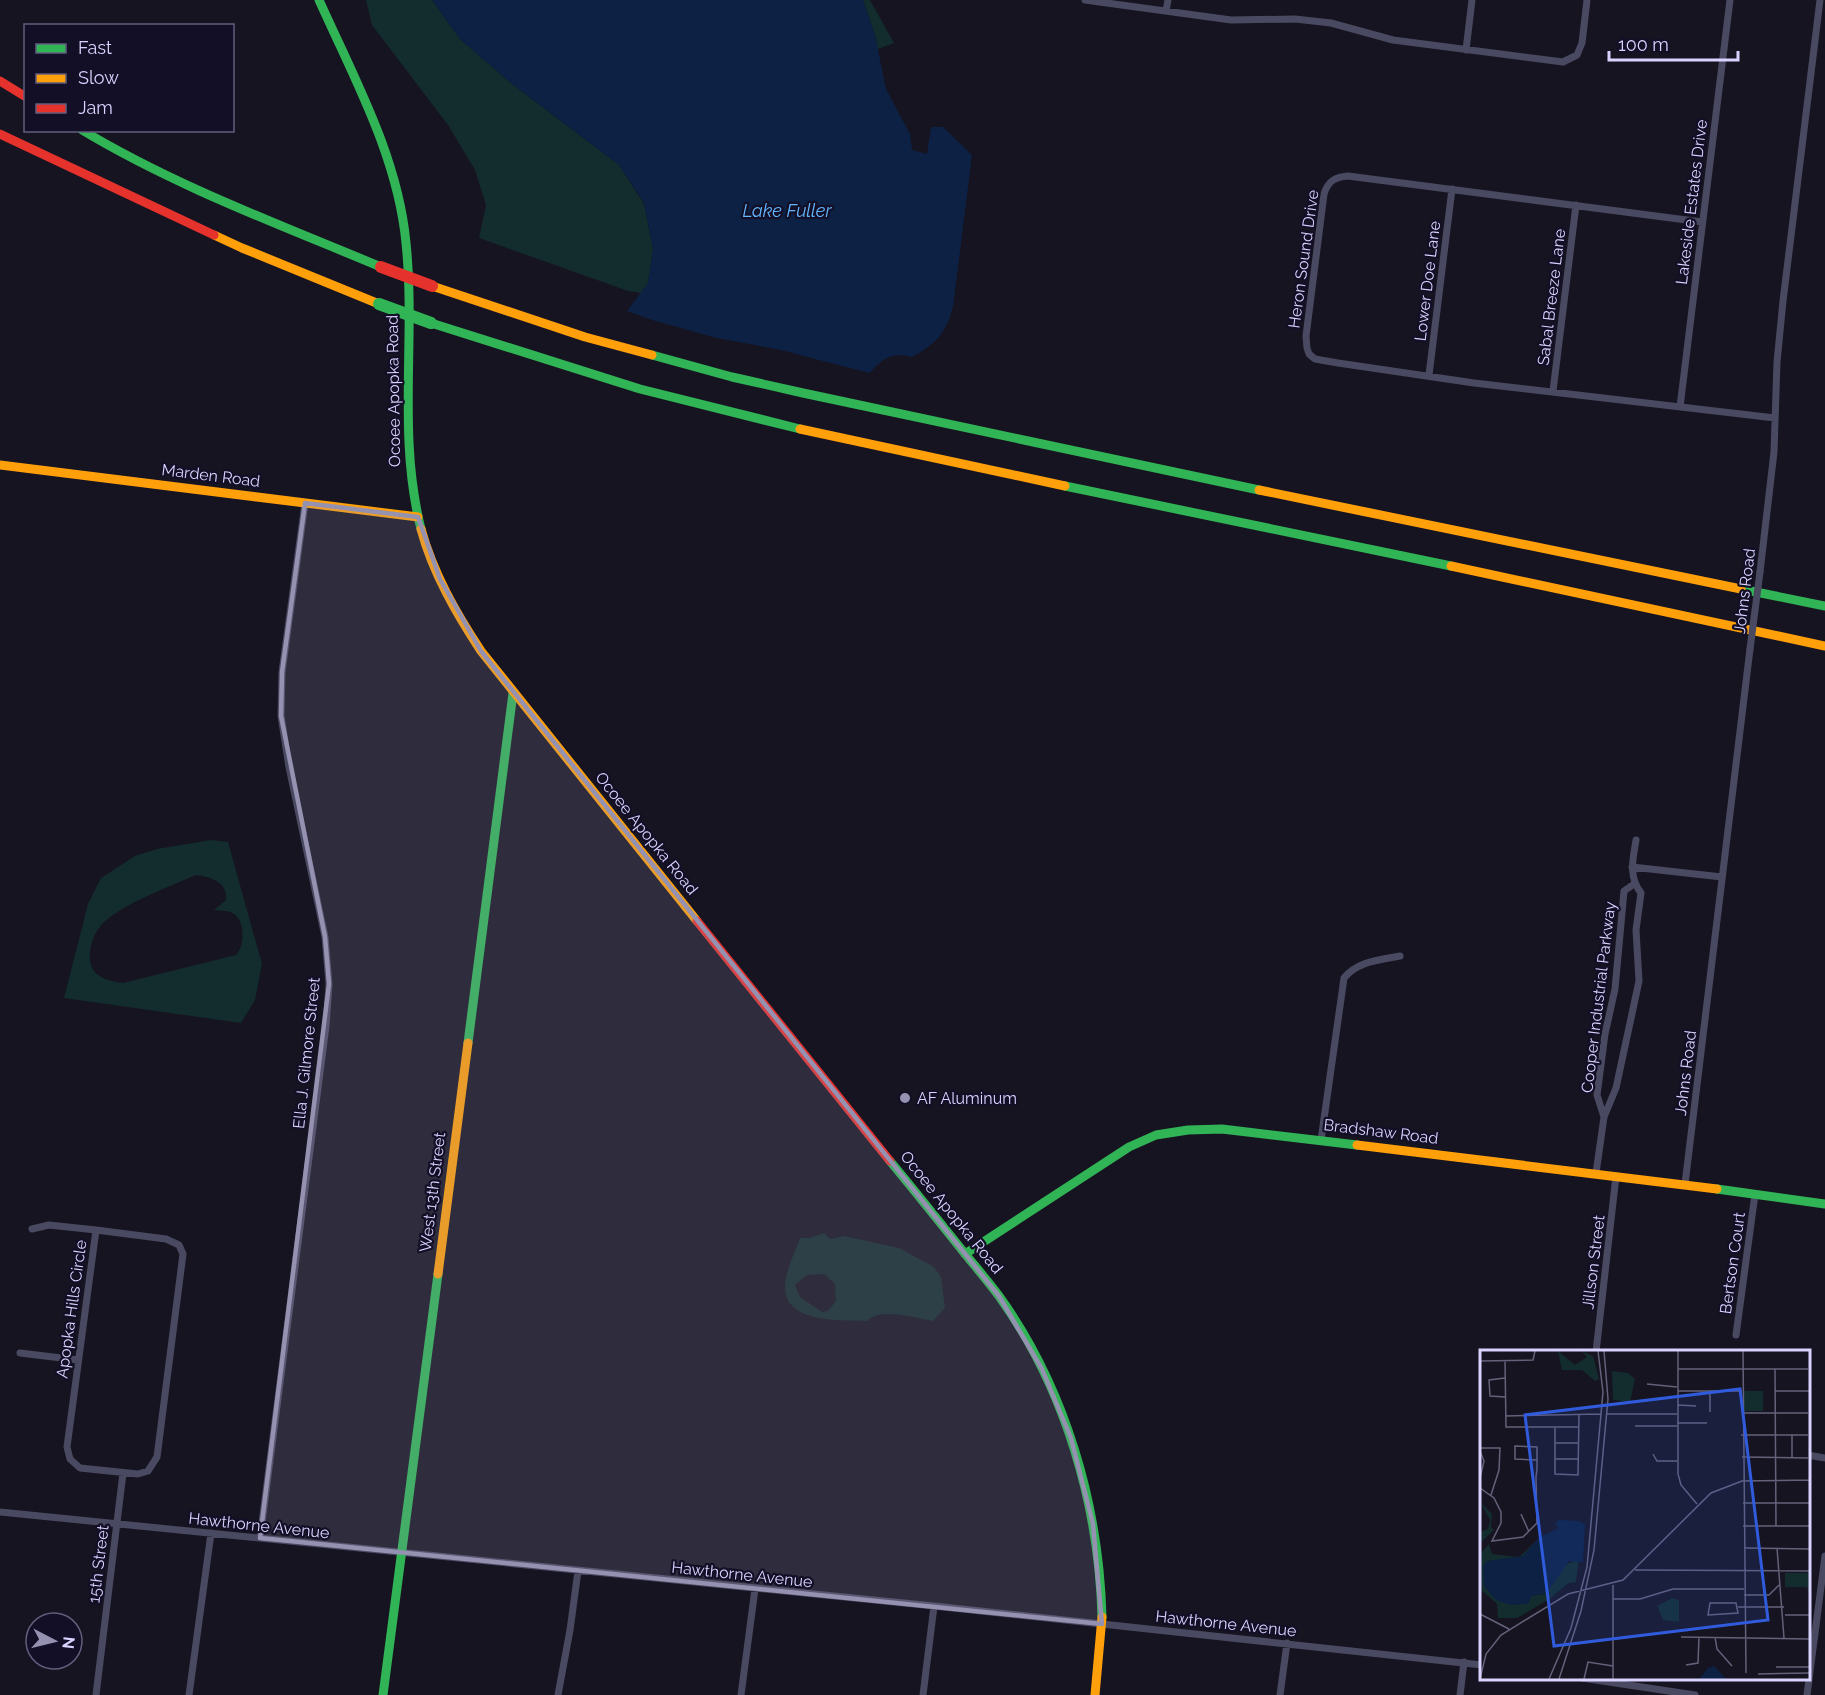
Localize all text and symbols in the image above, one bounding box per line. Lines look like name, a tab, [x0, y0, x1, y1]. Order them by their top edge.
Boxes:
legend	[24, 24, 234, 132]
scale bar	[1609, 24, 1738, 62]
text: 100 m	[1618, 34, 1669, 55]
text: Fast	[78, 37, 112, 58]
text: Slow	[78, 67, 119, 88]
text: Jam	[78, 97, 113, 118]
street label: Lakeside Estates Drive	[1672, 118, 1711, 286]
street label: Heron Sound Drive	[1284, 189, 1323, 330]
water label: Lake Fuller	[742, 200, 832, 221]
street label: Lower Doe Lane	[1411, 220, 1444, 342]
street label: Sabal Breeze Lane	[1534, 228, 1569, 367]
street label: Ocoee Apopka Road	[383, 315, 404, 467]
street label: Marden Road	[161, 460, 261, 491]
street label: Johns Road	[1730, 547, 1759, 635]
street label: Ocoee Apopka Road	[591, 768, 702, 899]
street label: Cooper Industrial Parkway	[1577, 900, 1620, 1094]
street label: Ella J. Gilmore Street	[289, 976, 324, 1130]
street label: Johns Road	[1671, 1029, 1700, 1117]
place label: AF Aluminum	[917, 1089, 1017, 1108]
marker: AF Aluminum	[898, 1091, 912, 1105]
street label: Bradshaw Road	[1322, 1115, 1439, 1148]
street label: West 13th Street	[416, 1130, 449, 1253]
street label: Ocoee Apopka Road	[896, 1147, 1007, 1278]
street label: Bertson Court	[1716, 1210, 1749, 1315]
street label: Jillson Street	[1578, 1213, 1609, 1310]
street label: Apopka Hills Circle	[52, 1239, 91, 1379]
inset map	[1480, 1350, 1810, 1680]
street label: Hawthorne Avenue	[188, 1509, 330, 1542]
street label: 15th Street	[84, 1523, 113, 1604]
street label: Hawthorne Avenue	[671, 1558, 813, 1591]
street label: Hawthorne Avenue	[1155, 1607, 1297, 1640]
north arrow	[24, 1611, 84, 1671]
text: N	[58, 1636, 79, 1650]

